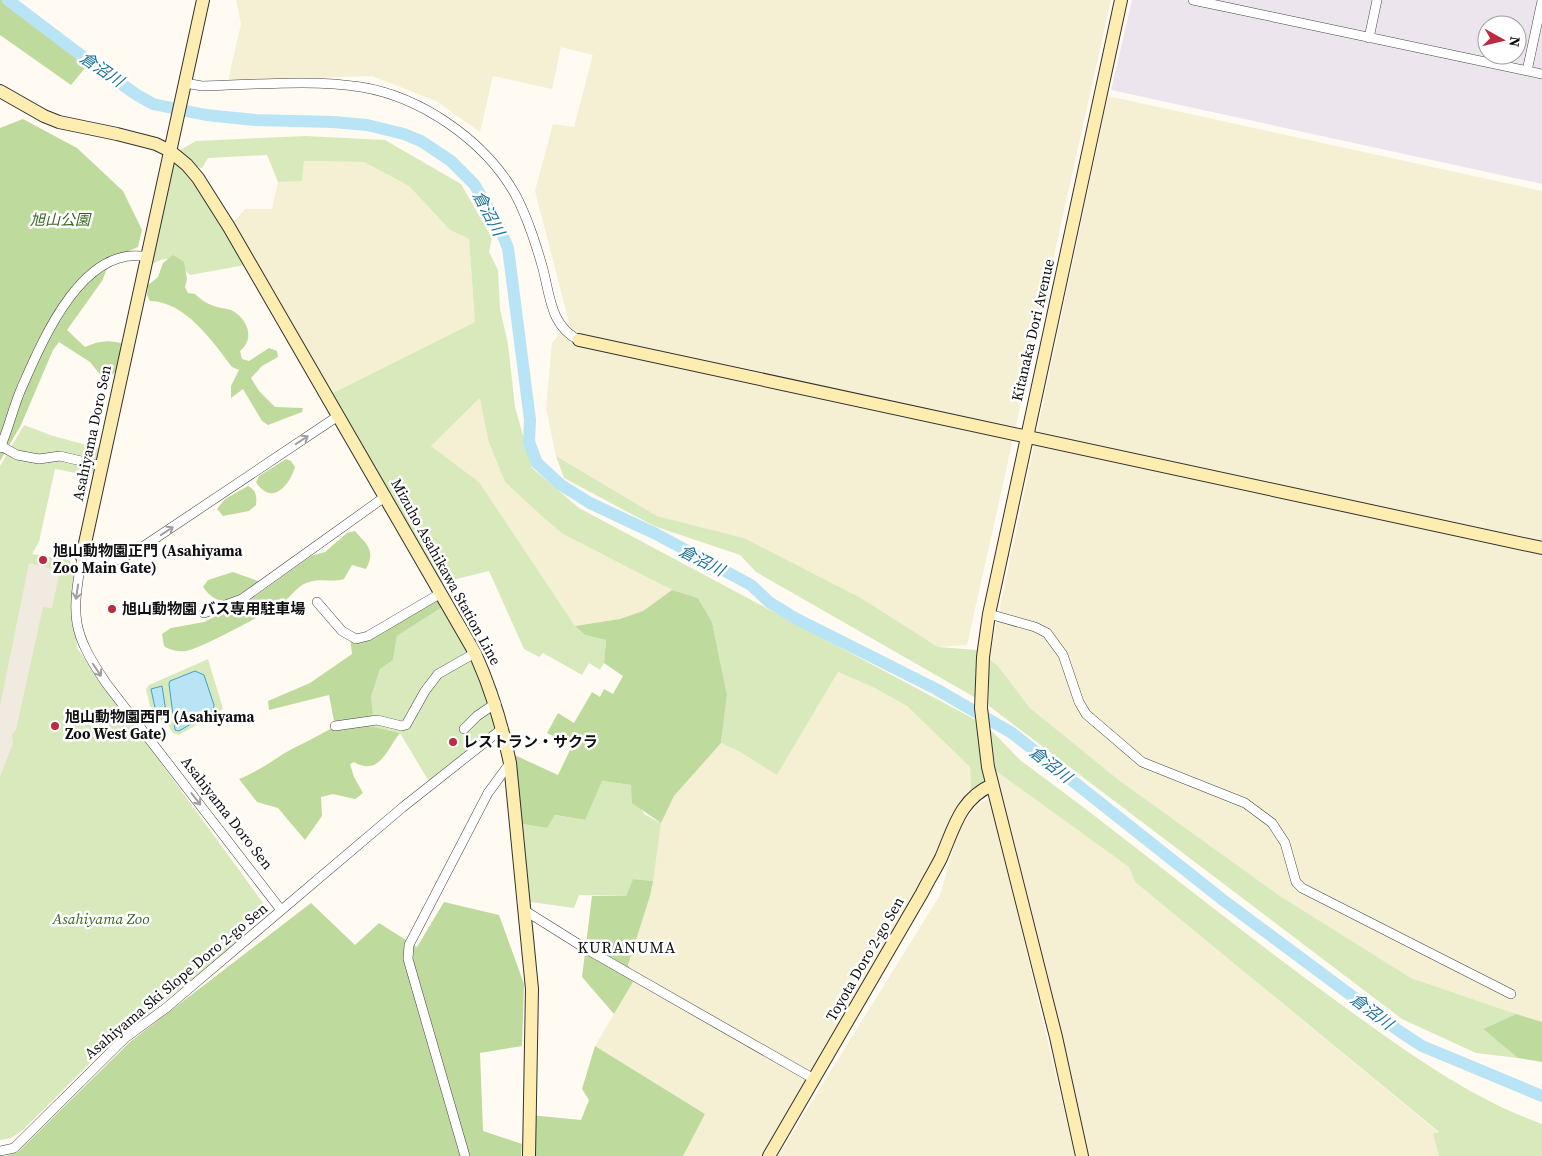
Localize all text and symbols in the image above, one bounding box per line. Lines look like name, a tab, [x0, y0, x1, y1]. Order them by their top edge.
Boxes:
north arrow	[1477, 15, 1527, 65]
text: N	[1504, 35, 1525, 48]
water label: 倉沼川	[76, 46, 130, 93]
water label: 倉沼川	[468, 187, 511, 241]
park label: 旭山公園	[30, 209, 92, 230]
street label: Kitanaka Dori Avenue	[1006, 256, 1059, 403]
street label: Asahiyama Doro Sen	[67, 363, 116, 503]
one-way arrow	[295, 435, 309, 445]
street label: Mizuho Asahikawa Station Line	[386, 475, 507, 669]
one-way arrow	[160, 525, 174, 535]
water label: 倉沼川	[676, 539, 730, 582]
place label: 旭山動物園正門 (Asahiyama Zoo Main Gate)	[53, 540, 244, 578]
marker: 旭山動物園正門 (Asahiyama Zoo Main Gate)	[37, 554, 49, 566]
one-way arrow	[72, 583, 82, 599]
place label: 旭山動物園 バス専用駐車場	[122, 598, 305, 619]
marker: 旭山動物園 バス専用駐車場	[106, 603, 118, 615]
one-way arrow	[92, 663, 103, 677]
place label: 旭山動物園西門 (Asahiyama Zoo West Gate)	[65, 706, 256, 744]
marker: 旭山動物園西門 (Asahiyama Zoo West Gate)	[49, 720, 61, 732]
place label: レストラン・サクラ	[463, 731, 598, 752]
marker: レストラン・サクラ	[447, 736, 459, 748]
water label: 倉沼川	[1025, 741, 1078, 789]
street label: Asahiyama Doro Sen	[177, 752, 278, 874]
one-way arrow	[191, 792, 201, 806]
street label: Toyota Doro 2-go Sen	[820, 893, 909, 1025]
street label: Asahiyama Ski Slope Doro 2-go Sen	[80, 898, 272, 1064]
park label: Asahiyama Zoo	[52, 908, 150, 929]
district label: KURANUMA	[578, 936, 676, 958]
water label: 倉沼川	[1346, 988, 1399, 1035]

